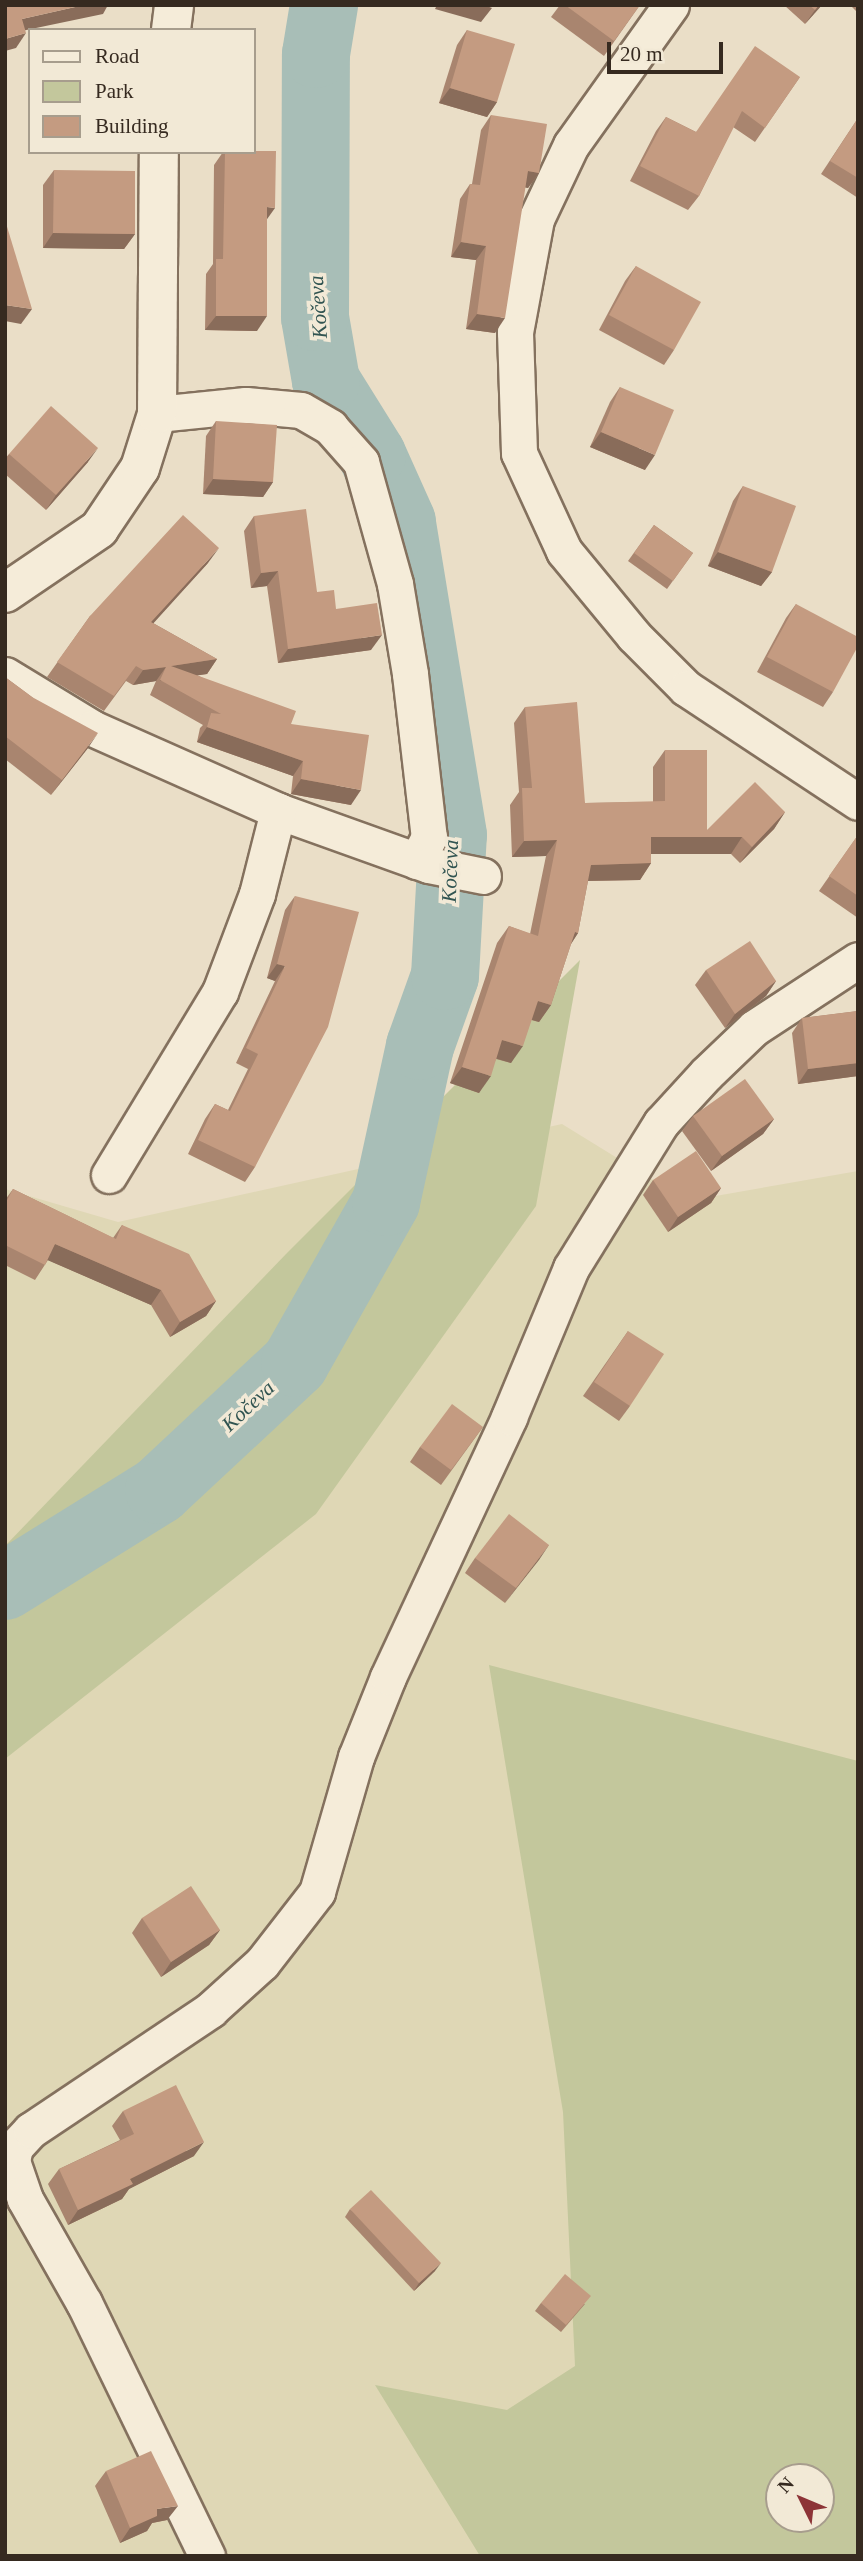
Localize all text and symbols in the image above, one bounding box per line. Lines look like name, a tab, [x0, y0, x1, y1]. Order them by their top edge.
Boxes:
legend	[28, 28, 256, 154]
scale bar	[611, 28, 726, 72]
text: 20 m	[620, 42, 663, 66]
text: Road	[95, 44, 139, 68]
text: Park	[95, 79, 134, 103]
text: Building	[95, 114, 169, 138]
water label: Kočeva	[303, 275, 333, 339]
water label: Kočeva	[436, 839, 464, 903]
water label: Kočeva	[216, 1375, 280, 1437]
north arrow	[765, 2463, 835, 2533]
text: N	[773, 2473, 798, 2497]

